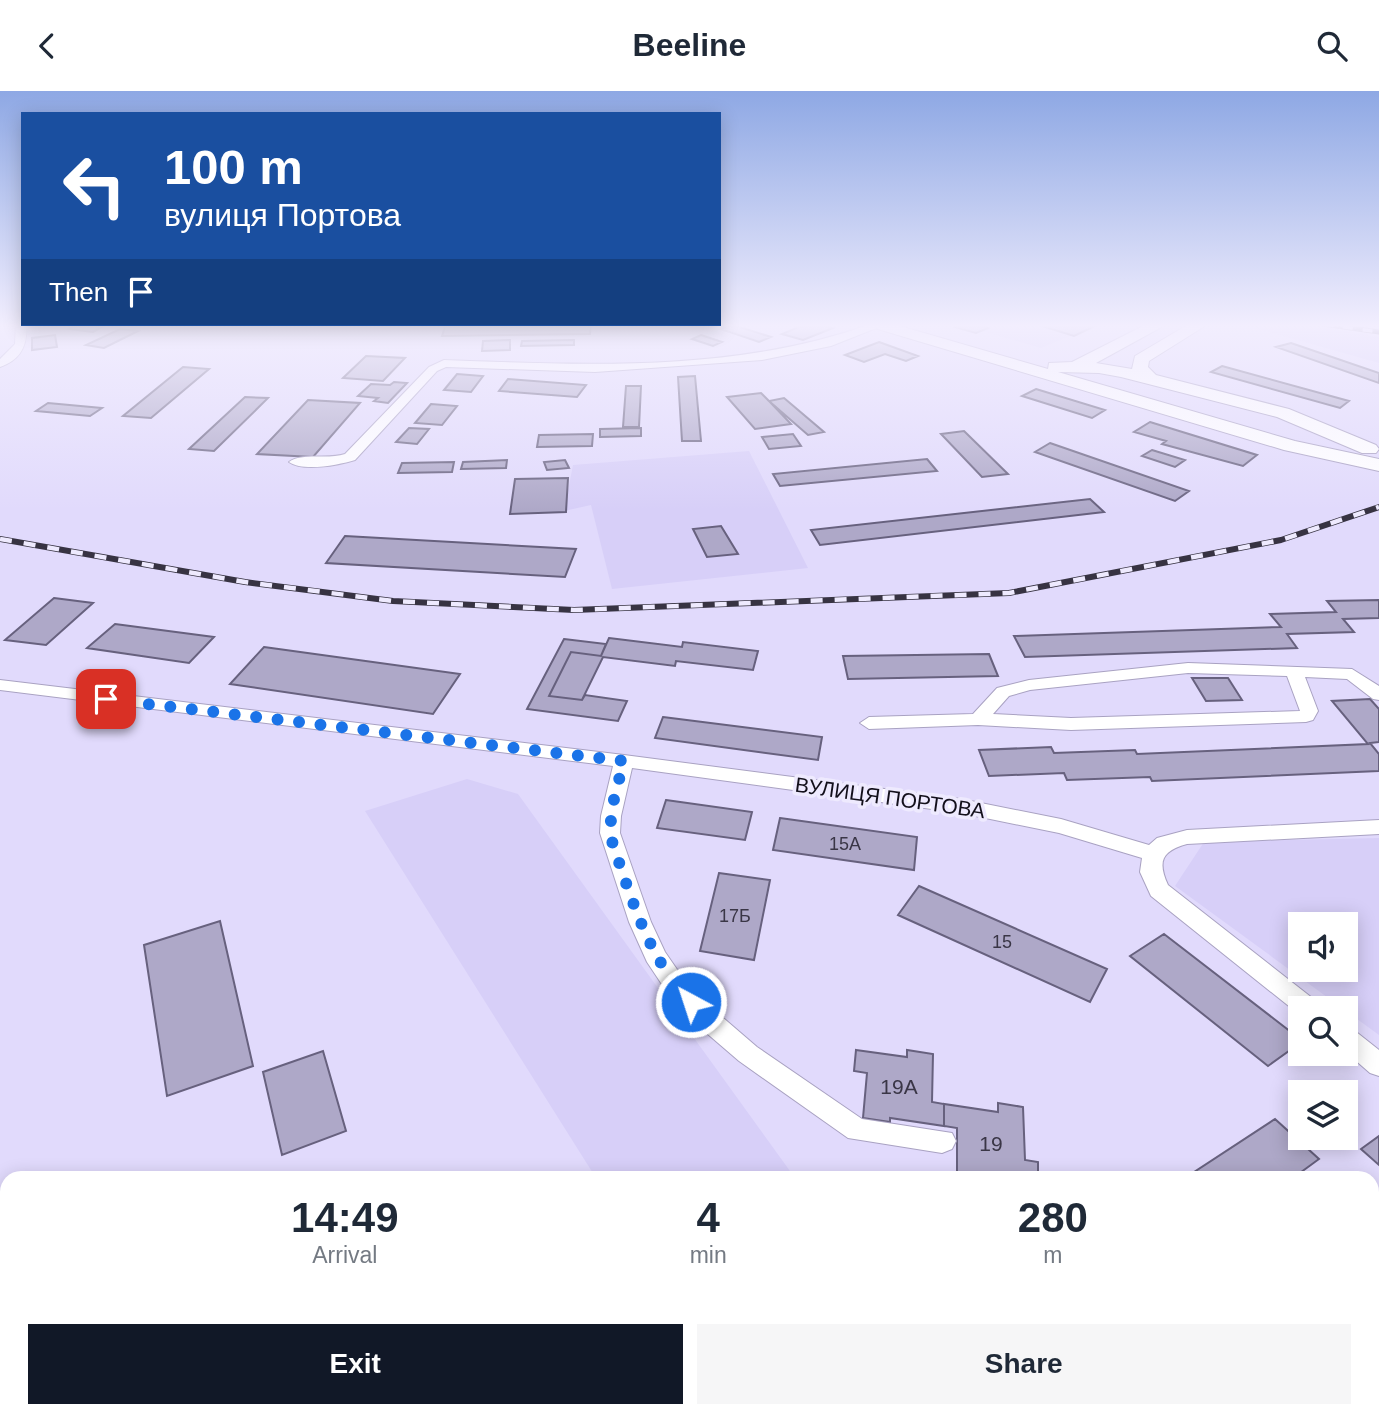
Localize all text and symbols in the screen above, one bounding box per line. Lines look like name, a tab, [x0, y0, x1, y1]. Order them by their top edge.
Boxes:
icon: back	[28, 27, 66, 65]
text: Beeline	[633, 27, 746, 63]
icon: search	[1313, 27, 1351, 65]
icon: left	[49, 140, 140, 231]
text: 100 m	[164, 140, 303, 194]
text: вулиця Портова	[164, 197, 401, 233]
icon: arrive	[122, 273, 160, 311]
text: Then	[49, 277, 108, 307]
pin	[76, 669, 136, 729]
icon: arrive	[87, 680, 125, 718]
street label: ВУЛИЦЯ ПОРТОВА	[794, 773, 986, 822]
house number: 15А	[829, 834, 861, 854]
house number: 17Б	[719, 906, 751, 926]
map controls	[1288, 912, 1358, 1150]
button: sound	[1288, 912, 1358, 982]
house number: 15	[992, 932, 1012, 952]
position arrow	[654, 965, 728, 1039]
button: search	[1288, 996, 1358, 1066]
house number: 19А	[880, 1075, 918, 1098]
button: layers	[1288, 1080, 1358, 1150]
house number: 19	[979, 1132, 1003, 1155]
text: 14:49	[291, 1194, 399, 1241]
text: 4	[696, 1194, 720, 1241]
text: 280	[1018, 1194, 1088, 1241]
text: Arrival	[312, 1242, 377, 1268]
text: min	[690, 1242, 727, 1268]
text: m	[1043, 1242, 1062, 1268]
button: Exit	[28, 1324, 683, 1404]
button: Share	[697, 1324, 1351, 1404]

